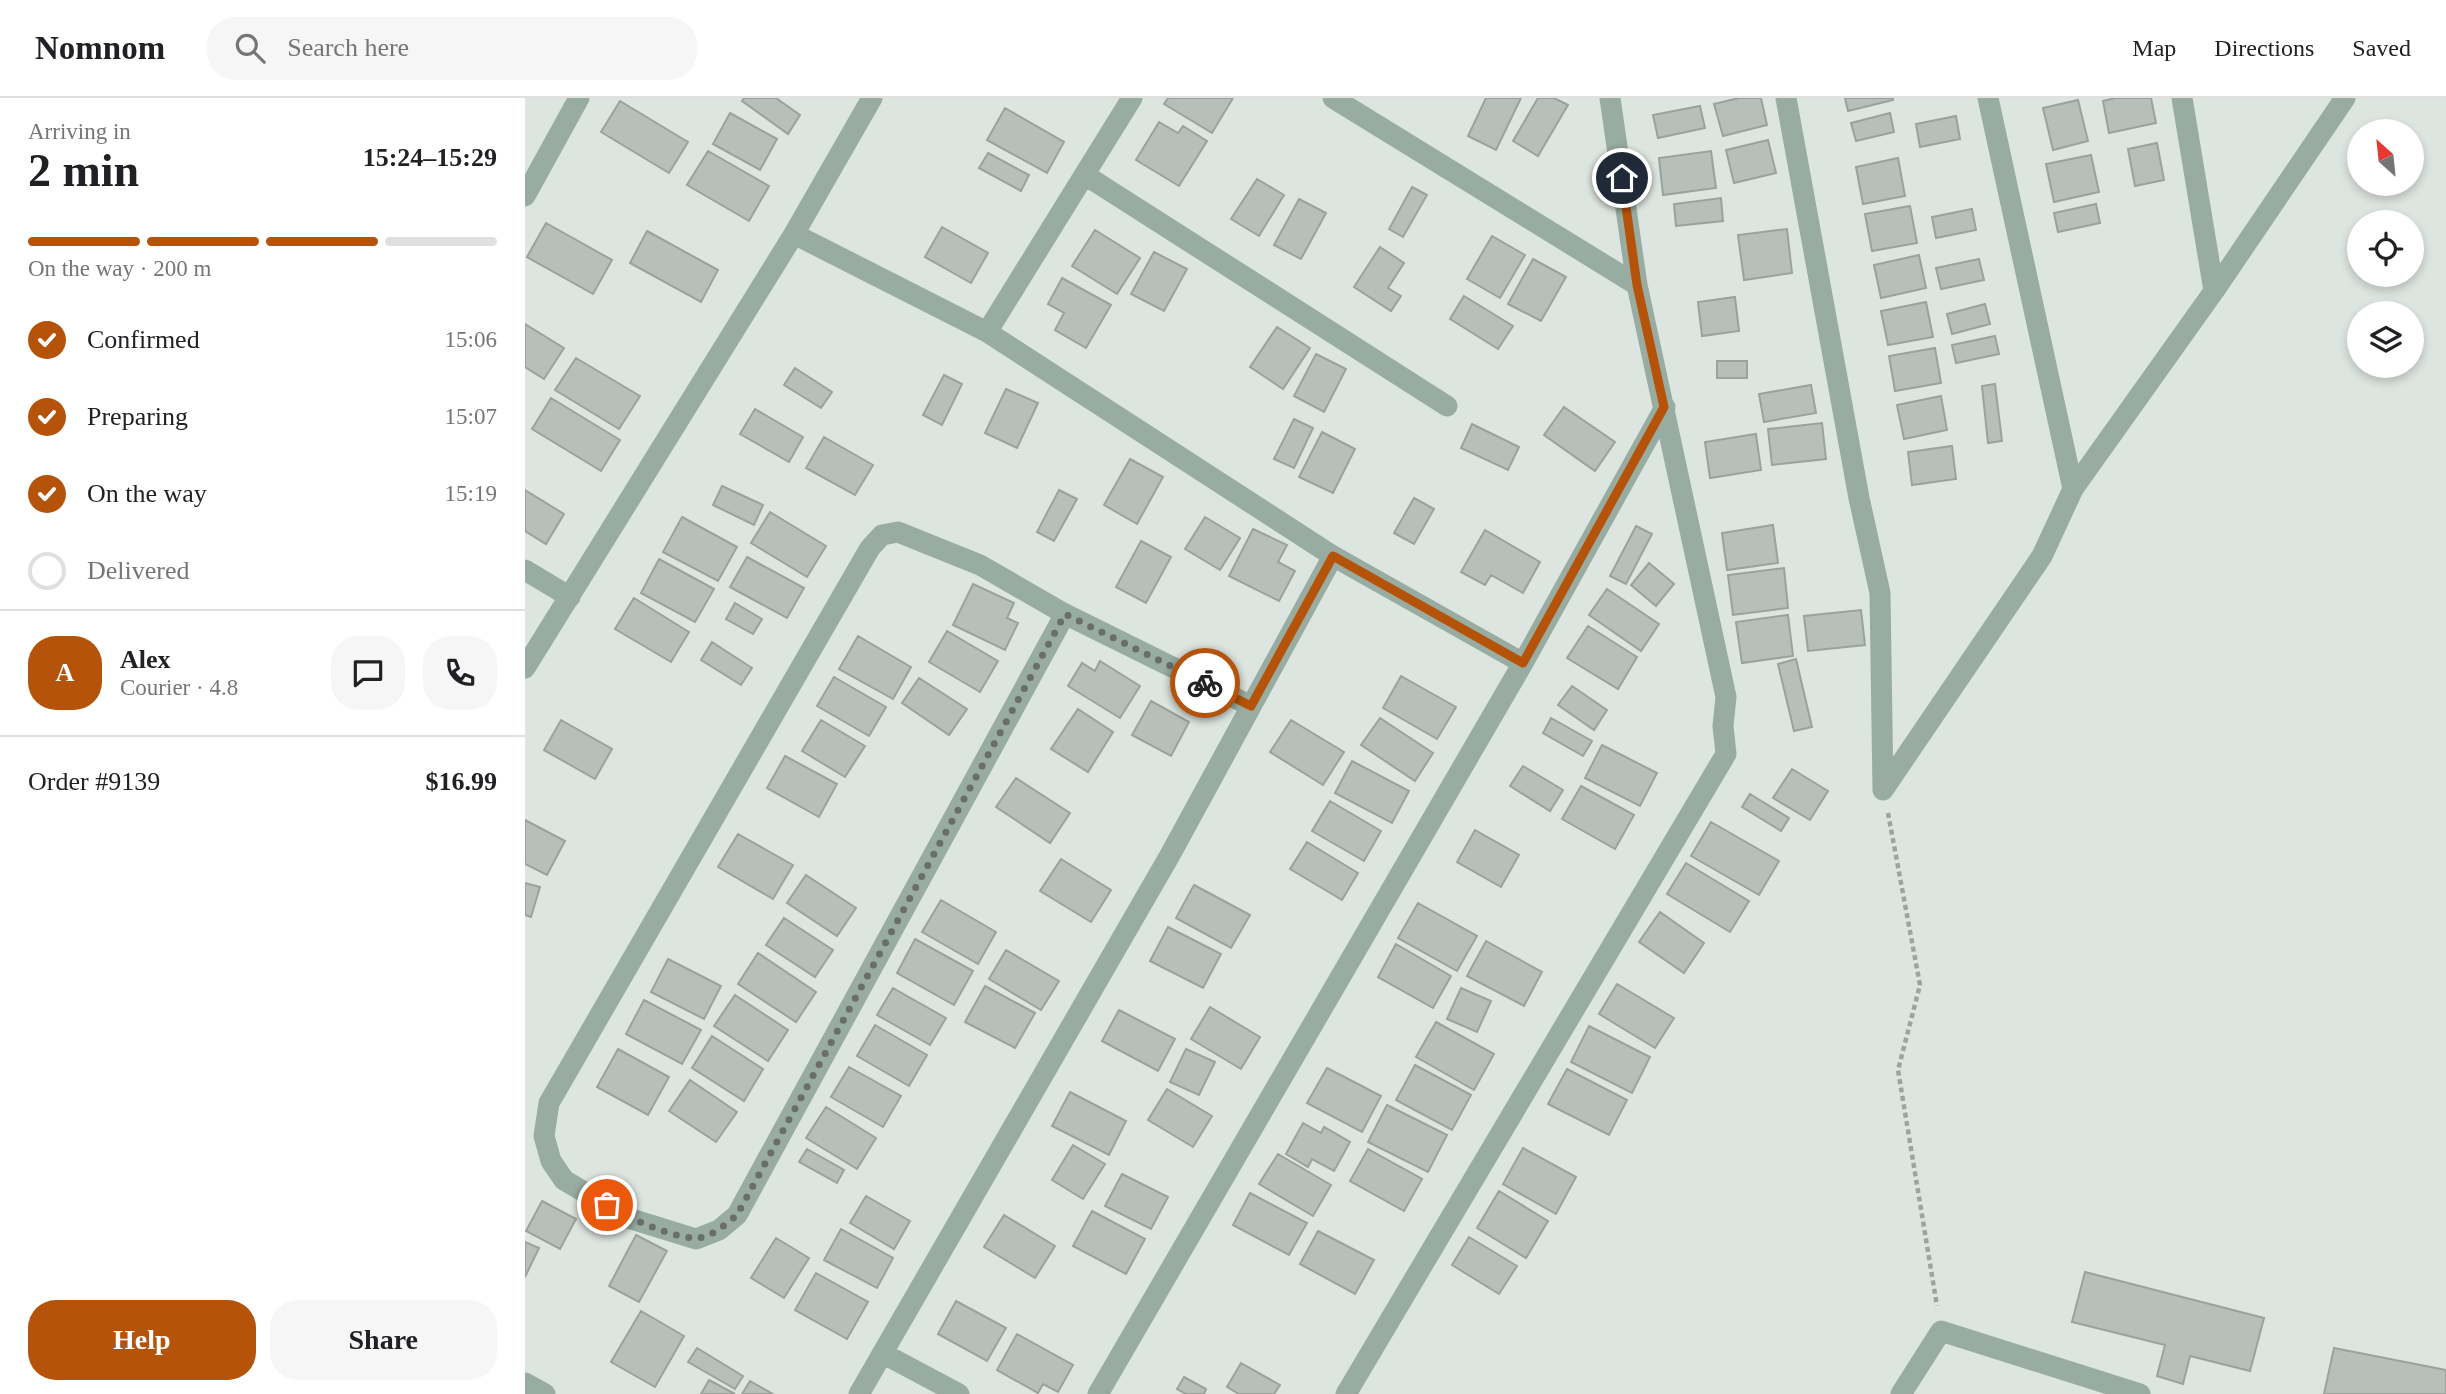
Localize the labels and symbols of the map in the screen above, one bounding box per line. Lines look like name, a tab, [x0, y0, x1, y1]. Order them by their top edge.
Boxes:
north arrow	[2347, 119, 2424, 196]
pin	[1592, 148, 1652, 208]
courier	[1170, 648, 1240, 718]
pin	[577, 1175, 637, 1235]

